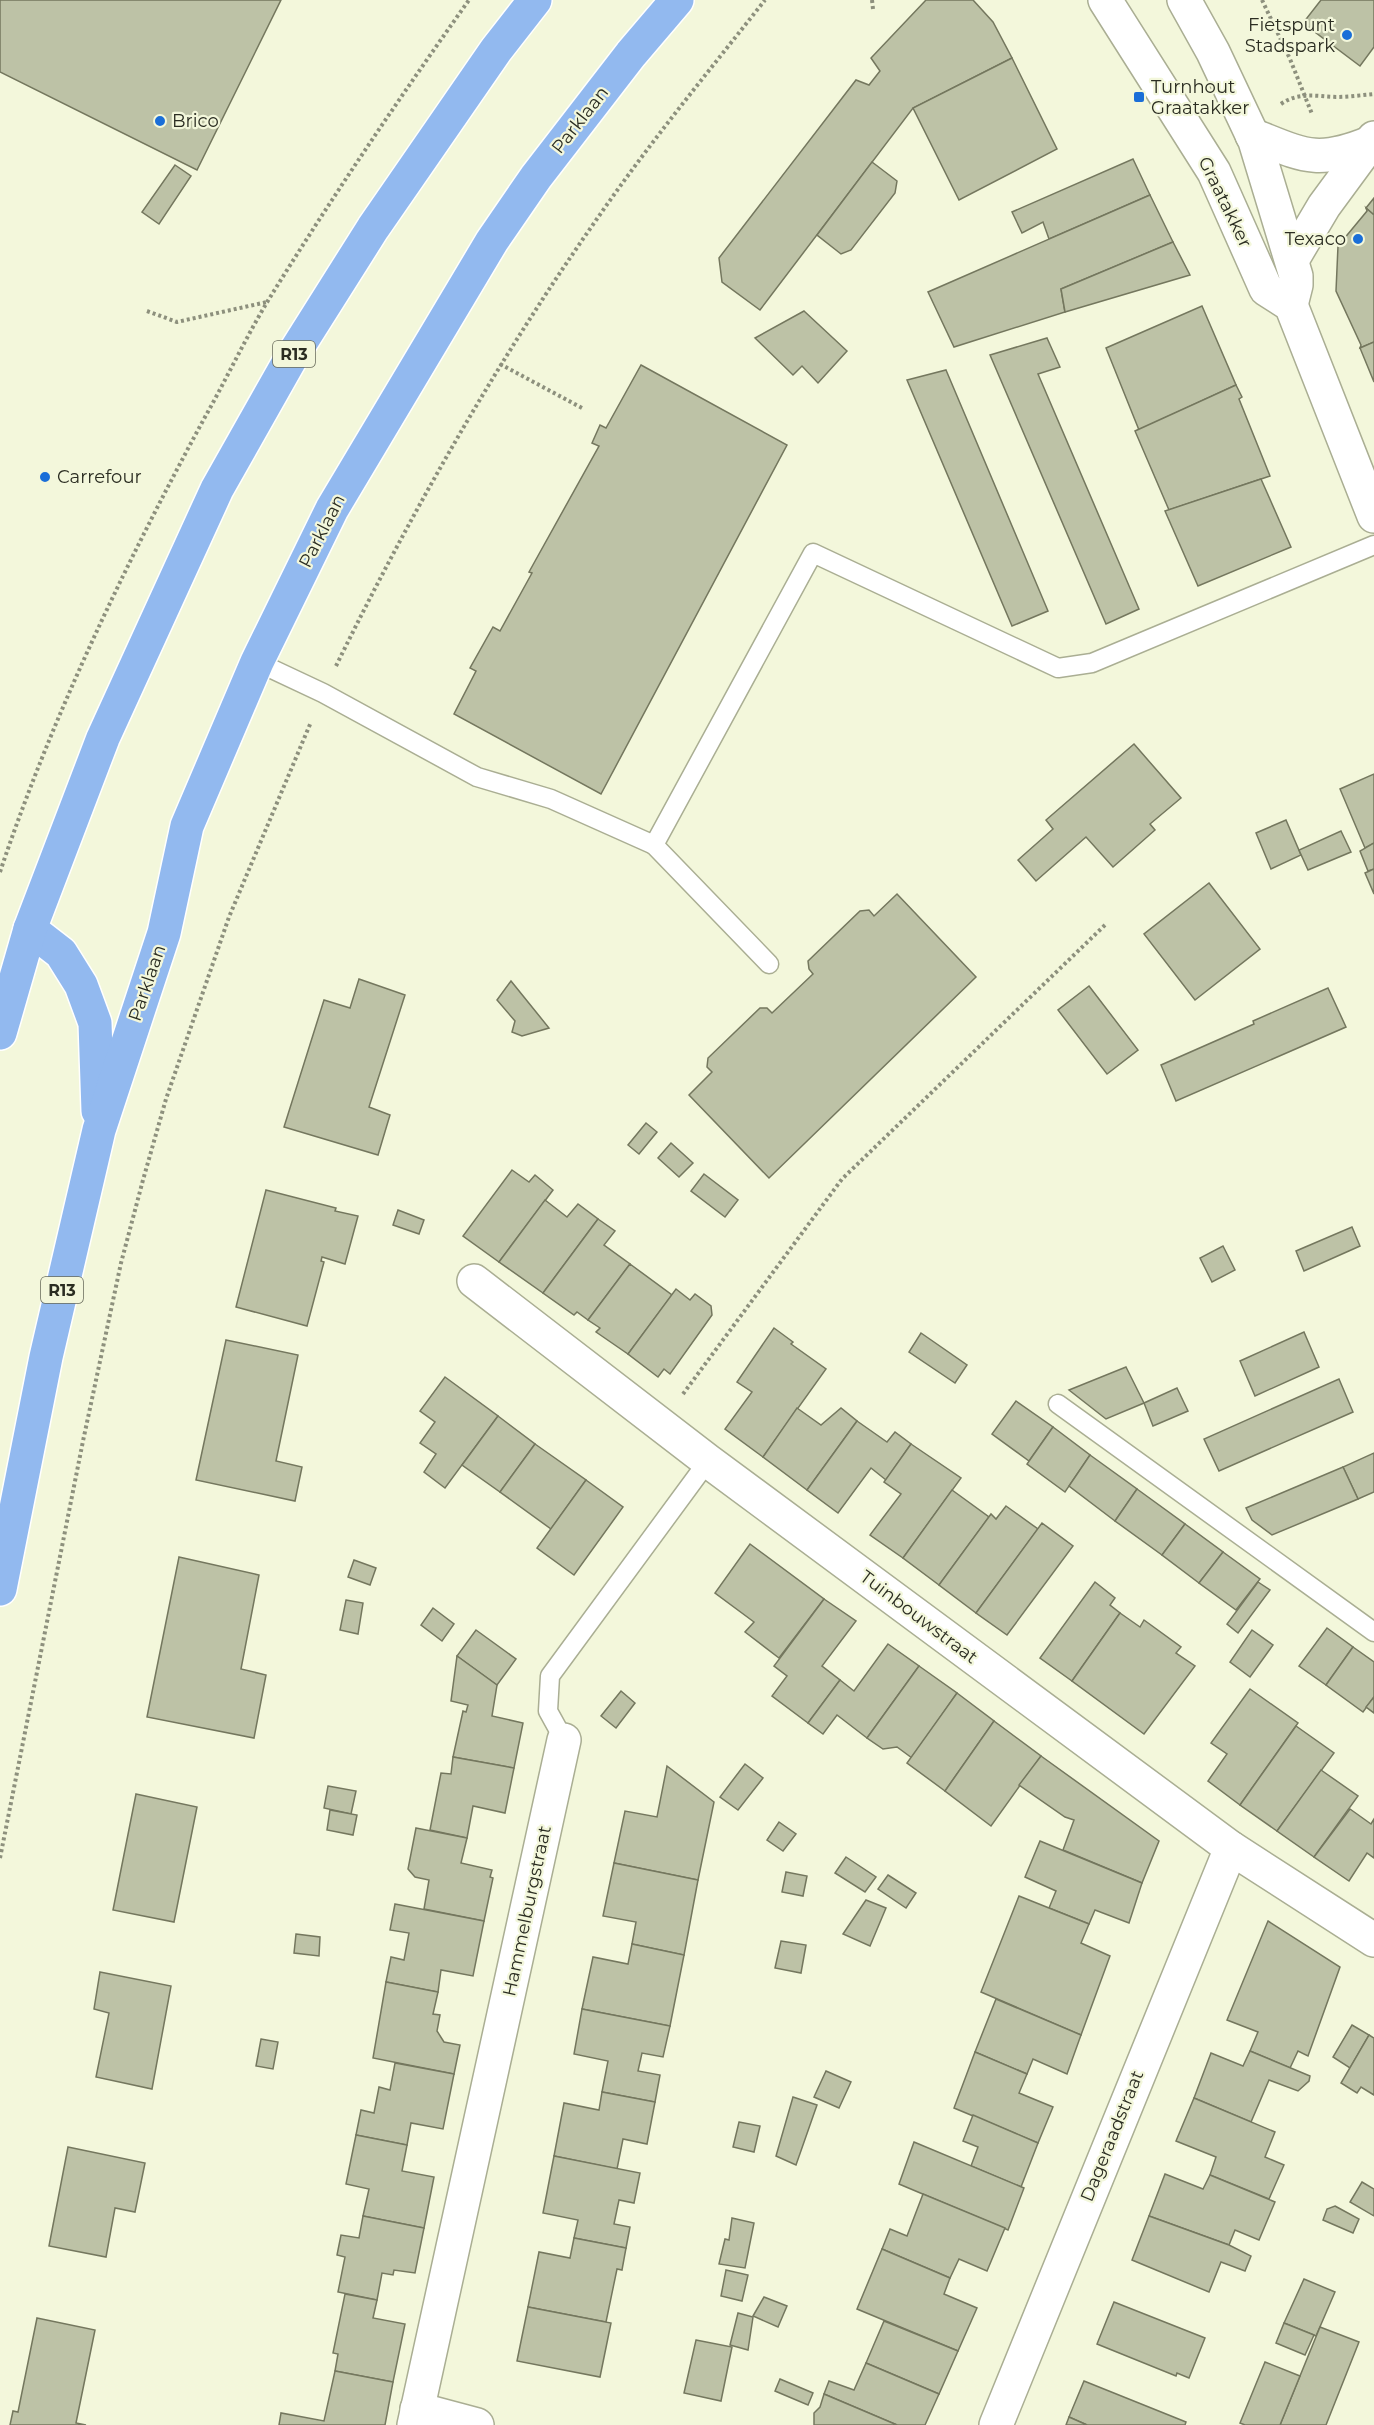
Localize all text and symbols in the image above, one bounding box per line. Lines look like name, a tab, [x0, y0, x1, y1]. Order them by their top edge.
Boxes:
place label: Fietspunt Stadspark	[1245, 14, 1335, 57]
marker: Fietspunt Stadspark	[1340, 28, 1354, 42]
place label: Turnhout Graatakker	[1151, 76, 1249, 119]
street label: Parklaan	[547, 82, 613, 158]
marker: Turnhout Graatakker	[1132, 90, 1146, 104]
place label: Brico	[172, 110, 219, 132]
marker: Brico	[153, 114, 167, 128]
street label: Graatakker	[1194, 153, 1256, 251]
place label: Texaco	[1285, 228, 1346, 250]
marker: Texaco	[1351, 232, 1365, 246]
road number: R13	[273, 341, 315, 367]
place label: Carrefour	[57, 466, 142, 488]
marker: Carrefour	[38, 470, 52, 484]
street label: Parklaan	[294, 491, 350, 571]
street label: Parklaan	[124, 942, 170, 1024]
road number: R13	[41, 1277, 83, 1303]
street label: Tuinbouwstraat	[856, 1566, 982, 1668]
street label: Hammelburgstraat	[498, 1824, 556, 1998]
street label: Dageraadstraat	[1076, 2067, 1148, 2205]

